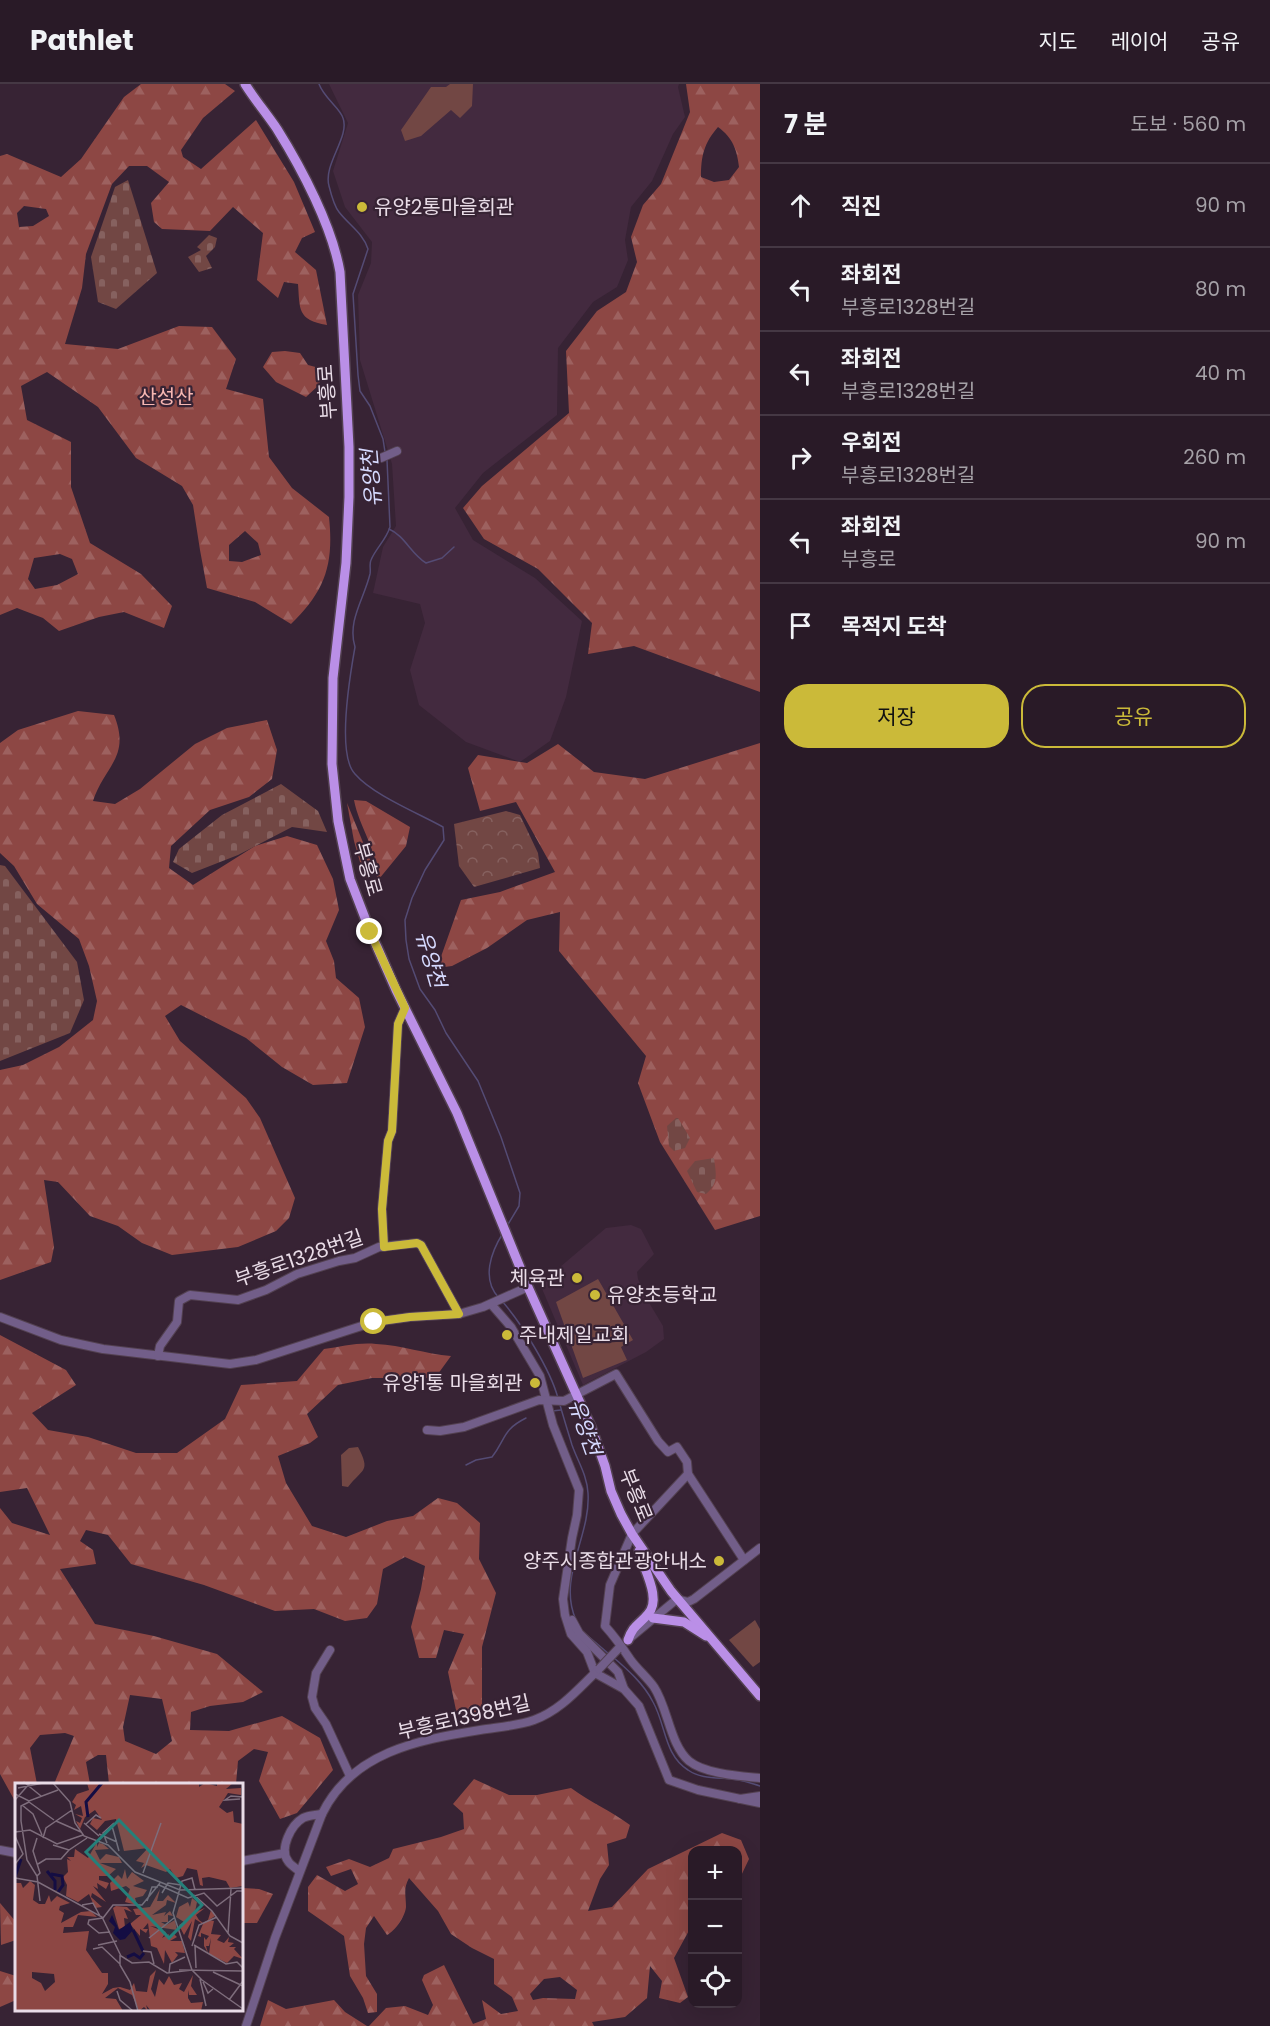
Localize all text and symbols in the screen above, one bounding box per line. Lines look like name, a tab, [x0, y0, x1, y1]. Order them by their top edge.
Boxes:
text: Pathlet	[30, 21, 134, 60]
text: 지도	[1039, 27, 1077, 56]
text: 레이어	[1110, 27, 1168, 56]
text: 공유	[1201, 27, 1240, 56]
text: 7 분	[784, 106, 827, 142]
text: 도보 · 560 m	[1131, 110, 1246, 138]
icon: ahead	[784, 189, 817, 222]
text: 직진	[841, 191, 881, 222]
text: 90 m	[1195, 191, 1246, 219]
place label: 유양2통마을회관	[374, 193, 514, 221]
marker: 유양2통마을회관	[355, 200, 369, 214]
text: 좌회전	[841, 259, 902, 290]
icon: left	[784, 273, 817, 306]
text: 80 m	[1195, 275, 1246, 303]
text: 부흥로1328번길	[841, 293, 975, 321]
text: 좌회전	[841, 343, 902, 374]
icon: left	[784, 357, 817, 390]
text: 40 m	[1195, 359, 1246, 387]
street label: 부흥로	[311, 363, 343, 421]
text: 부흥로1328번길	[841, 377, 975, 405]
park label: 산성산	[138, 383, 194, 411]
text: 우회전	[841, 427, 902, 458]
icon: right	[784, 441, 817, 474]
text: 260 m	[1183, 443, 1246, 471]
water label: 유양천	[354, 445, 388, 508]
text: 부흥로1328번길	[841, 461, 975, 489]
text: 좌회전	[841, 511, 902, 542]
icon: left	[784, 525, 817, 558]
text: 90 m	[1195, 527, 1246, 555]
text: 부흥로	[841, 545, 896, 573]
icon: arrive	[784, 609, 817, 642]
text: 목적지 도착	[841, 611, 947, 642]
button: 저장	[784, 684, 1009, 748]
button: 공유	[1021, 684, 1246, 748]
street label: 부흥로	[347, 839, 389, 899]
route end	[356, 918, 382, 944]
water label: 유양천	[409, 927, 454, 993]
street label: 부흥로1328번길	[231, 1223, 367, 1293]
place label: 체육관	[510, 1264, 565, 1292]
marker: 체육관	[570, 1271, 584, 1285]
place label: 유양초등학교	[607, 1281, 717, 1309]
marker: 유양초등학교	[588, 1288, 602, 1302]
route start	[360, 1308, 386, 1334]
place label: 주내제일교회	[519, 1321, 629, 1349]
marker: 주내제일교회	[500, 1328, 514, 1342]
place label: 유양1통 마을회관	[382, 1369, 523, 1397]
marker: 유양1통 마을회관	[528, 1376, 542, 1390]
water label: 유양천	[562, 1395, 609, 1462]
street label: 부흥로	[613, 1464, 659, 1526]
place label: 양주시종합관광안내소	[523, 1547, 707, 1575]
marker: 양주시종합관광안내소	[712, 1554, 726, 1568]
street label: 부흥로1398번길	[395, 1688, 533, 1746]
inset map	[15, 1783, 243, 2011]
map controls	[688, 1846, 742, 2008]
button: +	[688, 1846, 742, 1900]
button: −	[688, 1900, 742, 1954]
button: locate	[688, 1954, 742, 2008]

